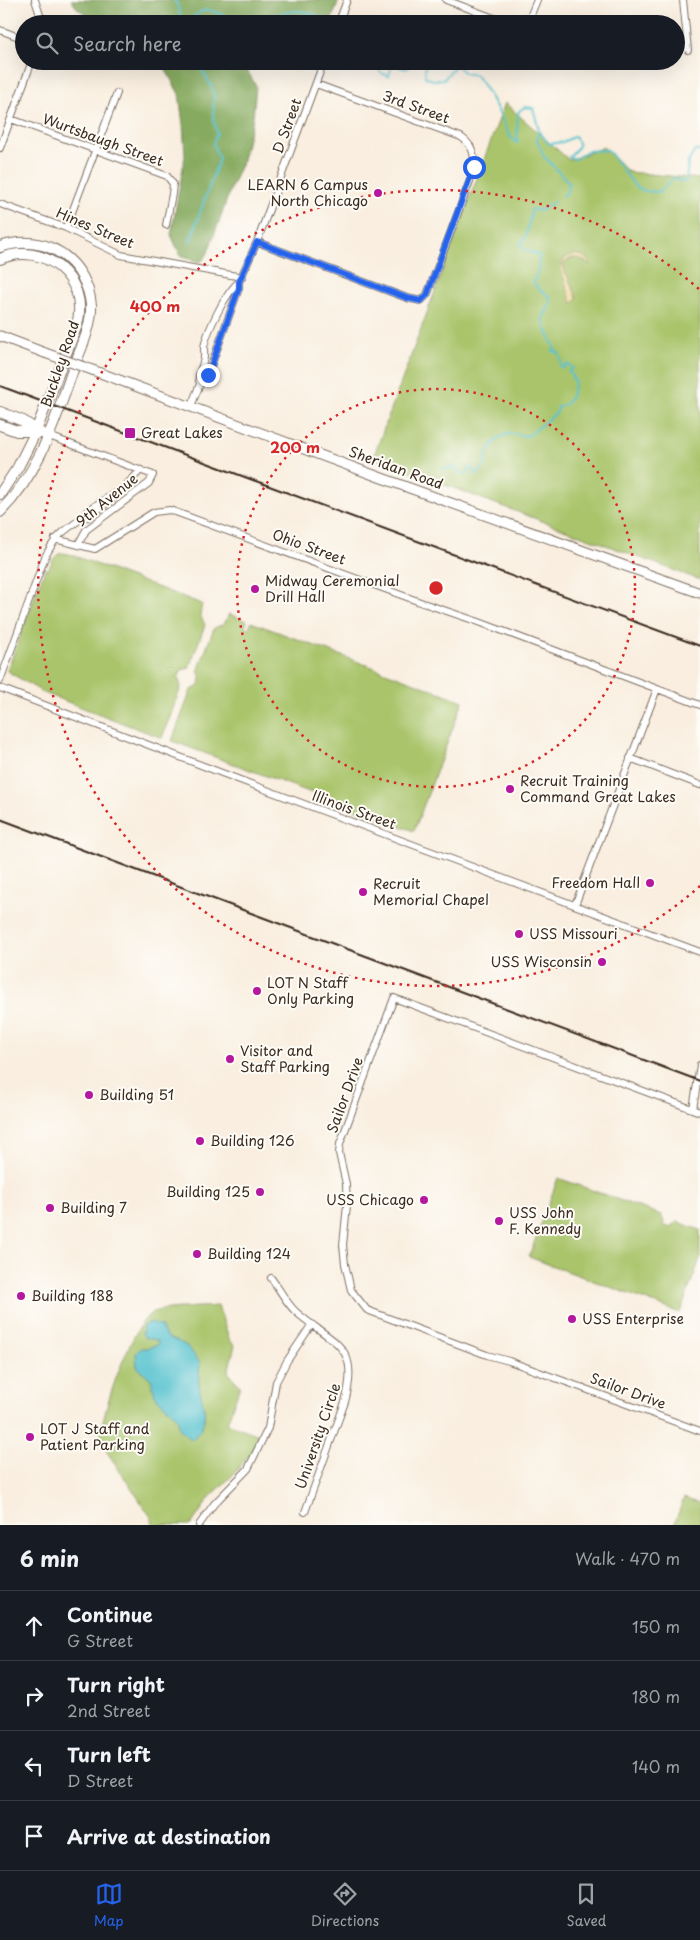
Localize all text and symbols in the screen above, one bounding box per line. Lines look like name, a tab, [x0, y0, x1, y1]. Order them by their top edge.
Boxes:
search box	[15, 15, 685, 70]
icon: search	[33, 29, 61, 57]
text: Search here	[73, 29, 182, 57]
street label: 3rd Street	[380, 85, 453, 128]
street label: D Street	[267, 95, 306, 157]
street label: Wurtsbaugh Street	[40, 108, 167, 171]
route start	[463, 156, 486, 179]
place label: LEARN 6 Campus North Chicago	[247, 174, 368, 211]
marker: LEARN 6 Campus North Chicago	[372, 187, 384, 199]
street label: Hines Street	[53, 202, 138, 254]
text: 400 m	[130, 294, 180, 317]
street label: Buckley Road	[35, 318, 84, 410]
route end	[197, 364, 220, 387]
place label: Great Lakes	[141, 422, 223, 443]
marker: Great Lakes	[123, 426, 137, 440]
text: 200 m	[270, 435, 320, 458]
street label: Sheridan Road	[346, 441, 446, 494]
street label: 9th Avenue	[71, 468, 142, 531]
street label: Ohio Street	[269, 524, 349, 570]
place label: Midway Ceremonial Drill Hall	[265, 570, 400, 607]
centre of rings	[427, 579, 445, 597]
marker: Midway Ceremonial Drill Hall	[249, 583, 261, 595]
place label: Recruit Training Command Great Lakes	[520, 770, 676, 807]
marker: Recruit Training Command Great Lakes	[504, 783, 516, 795]
street label: Illinois Street	[309, 785, 399, 835]
place label: Freedom Hall	[552, 872, 640, 893]
place label: Recruit Memorial Chapel	[373, 873, 489, 910]
marker: Freedom Hall	[644, 877, 656, 889]
marker: Recruit Memorial Chapel	[357, 886, 369, 898]
place label: USS Missouri	[529, 923, 618, 944]
marker: USS Missouri	[513, 928, 525, 940]
place label: USS Wisconsin	[491, 951, 592, 972]
marker: USS Wisconsin	[596, 956, 608, 968]
place label: LOT N Staff Only Parking	[267, 972, 354, 1009]
marker: LOT N Staff Only Parking	[251, 985, 263, 997]
place label: Visitor and Staff Parking	[240, 1040, 330, 1077]
marker: Visitor and Staff Parking	[224, 1053, 236, 1065]
street label: Sailor Drive	[321, 1054, 368, 1136]
place label: Building 51	[99, 1084, 174, 1105]
marker: Building 51	[83, 1089, 95, 1101]
place label: Building 126	[210, 1130, 294, 1151]
marker: Building 126	[194, 1135, 206, 1147]
place label: Building 125	[166, 1181, 250, 1202]
marker: Building 125	[254, 1186, 266, 1198]
place label: USS Chicago	[326, 1189, 414, 1210]
marker: USS Chicago	[418, 1194, 430, 1206]
place label: Building 7	[60, 1197, 127, 1218]
marker: Building 7	[44, 1202, 56, 1214]
place label: USS John F. Kennedy	[509, 1202, 581, 1239]
marker: USS John F. Kennedy	[493, 1215, 505, 1227]
place label: Building 124	[207, 1243, 291, 1264]
marker: Building 124	[191, 1248, 203, 1260]
place label: Building 188	[31, 1285, 114, 1306]
marker: Building 188	[15, 1290, 27, 1302]
place label: USS Enterprise	[582, 1308, 684, 1329]
marker: USS Enterprise	[566, 1313, 578, 1325]
street label: Sailor Drive	[587, 1367, 669, 1414]
street label: University Circle	[289, 1380, 346, 1492]
place label: LOT J Staff and Patient Parking	[40, 1418, 150, 1455]
marker: LOT J Staff and Patient Parking	[24, 1431, 36, 1443]
text: 6 min	[20, 1542, 79, 1574]
text: Walk · 470 m	[575, 1546, 680, 1570]
text: Continue	[67, 1600, 153, 1628]
icon: ahead	[20, 1612, 48, 1640]
text: 150 m	[632, 1614, 680, 1638]
text: G Street	[67, 1628, 133, 1652]
text: Turn right	[67, 1670, 165, 1698]
icon: right	[20, 1682, 48, 1710]
text: 180 m	[632, 1684, 680, 1708]
text: 2nd Street	[67, 1698, 150, 1722]
text: Turn left	[67, 1740, 151, 1768]
icon: left	[20, 1752, 48, 1780]
text: 140 m	[632, 1754, 680, 1778]
text: D Street	[67, 1768, 133, 1792]
icon: arrive	[20, 1822, 48, 1850]
text: Arrive at destination	[67, 1822, 271, 1850]
tab: Map	[94, 1880, 124, 1931]
tab: Directions	[311, 1880, 379, 1931]
tab: Saved	[567, 1880, 606, 1931]

